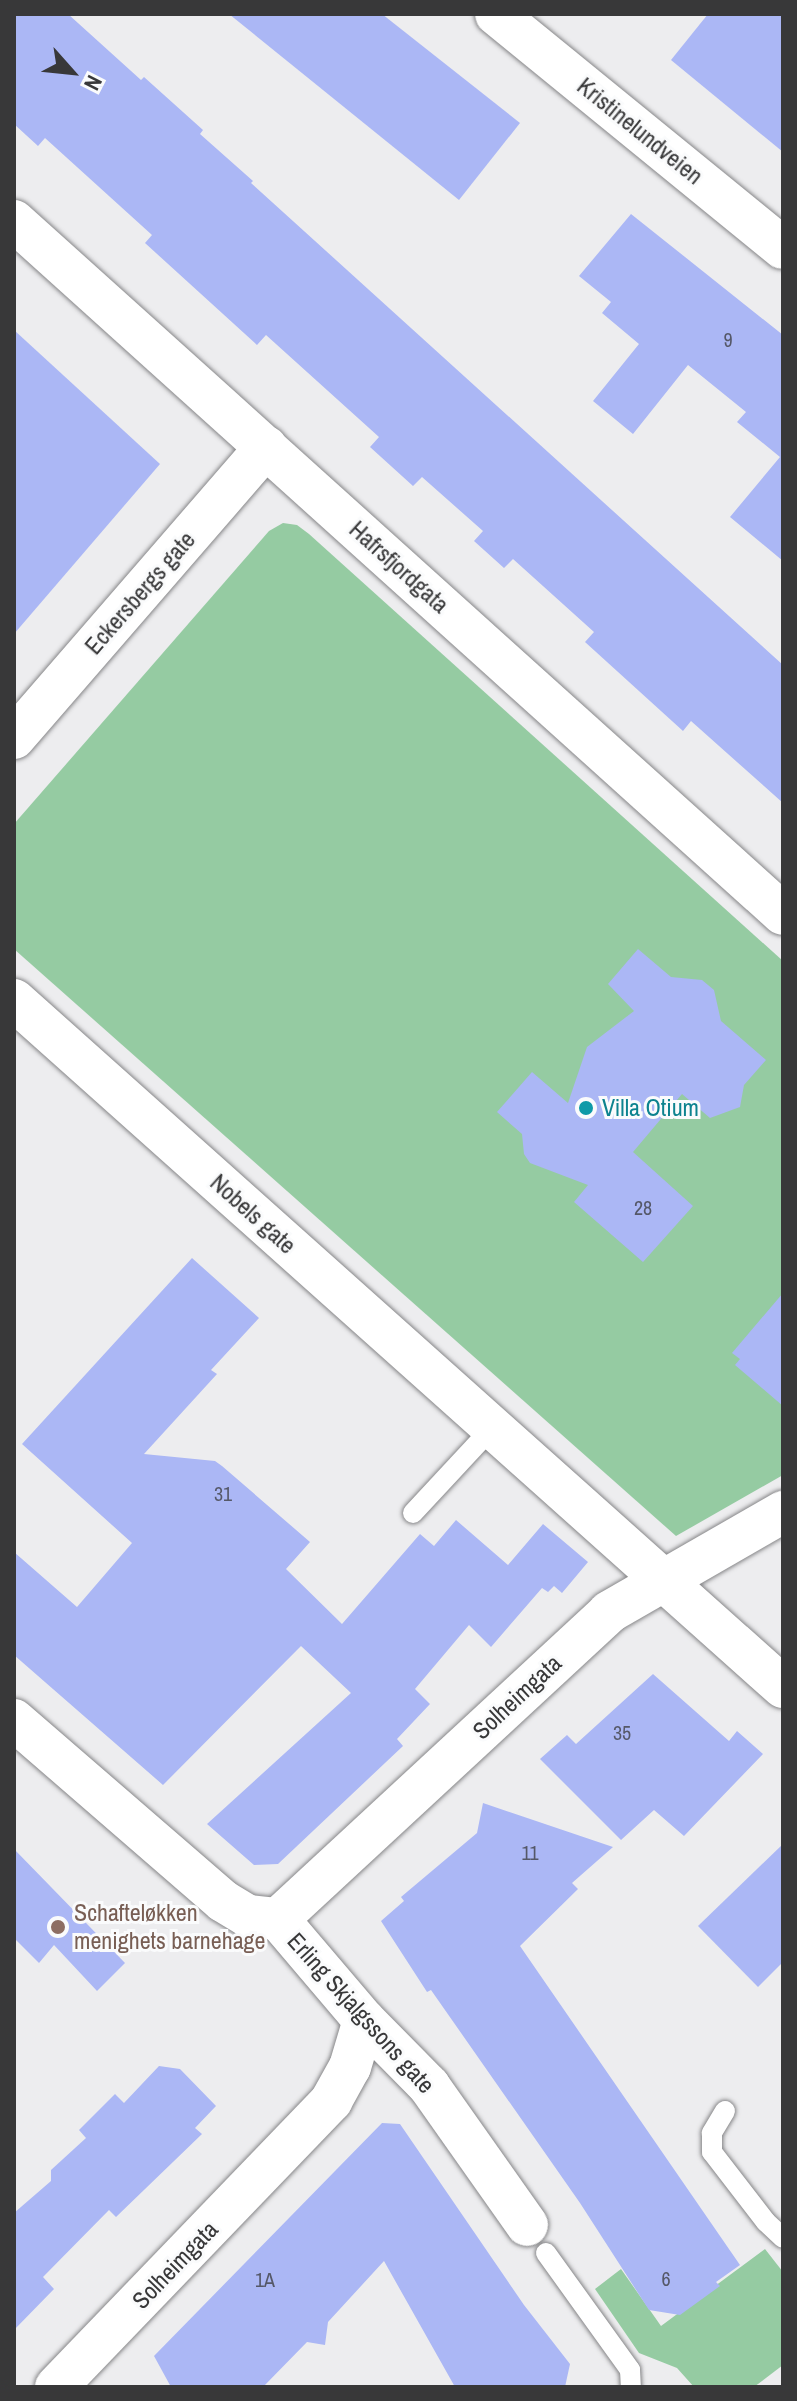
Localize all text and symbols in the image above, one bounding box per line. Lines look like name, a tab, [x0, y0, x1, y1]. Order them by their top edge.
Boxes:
north arrow	[32, 32, 112, 112]
text: N	[77, 70, 110, 96]
street label: Kristinelundveien	[571, 72, 709, 190]
house number: 9	[723, 327, 733, 351]
street label: Hafrsfjordgata	[343, 515, 455, 619]
street label: Eckersbergs gate	[79, 526, 201, 660]
place label: Villa Otium	[602, 1094, 699, 1122]
marker: Villa Otium	[577, 1099, 595, 1117]
street label: Nobels gate	[204, 1168, 302, 1260]
house number: 28	[634, 1195, 652, 1219]
house number: 31	[214, 1481, 232, 1505]
street label: Solheimgata	[467, 1649, 567, 1745]
house number: 35	[613, 1720, 631, 1744]
house number: 11	[521, 1840, 539, 1864]
place label: Schafteløkken menighets barnehage	[74, 1899, 265, 1955]
marker: Schafteløkken menighets barnehage	[49, 1918, 67, 1936]
street label: Erling Skjalgssons gate	[281, 1927, 441, 2099]
street label: Solheimgata	[126, 2215, 224, 2315]
house number: 6	[661, 2266, 671, 2290]
house number: 1A	[255, 2267, 275, 2291]

